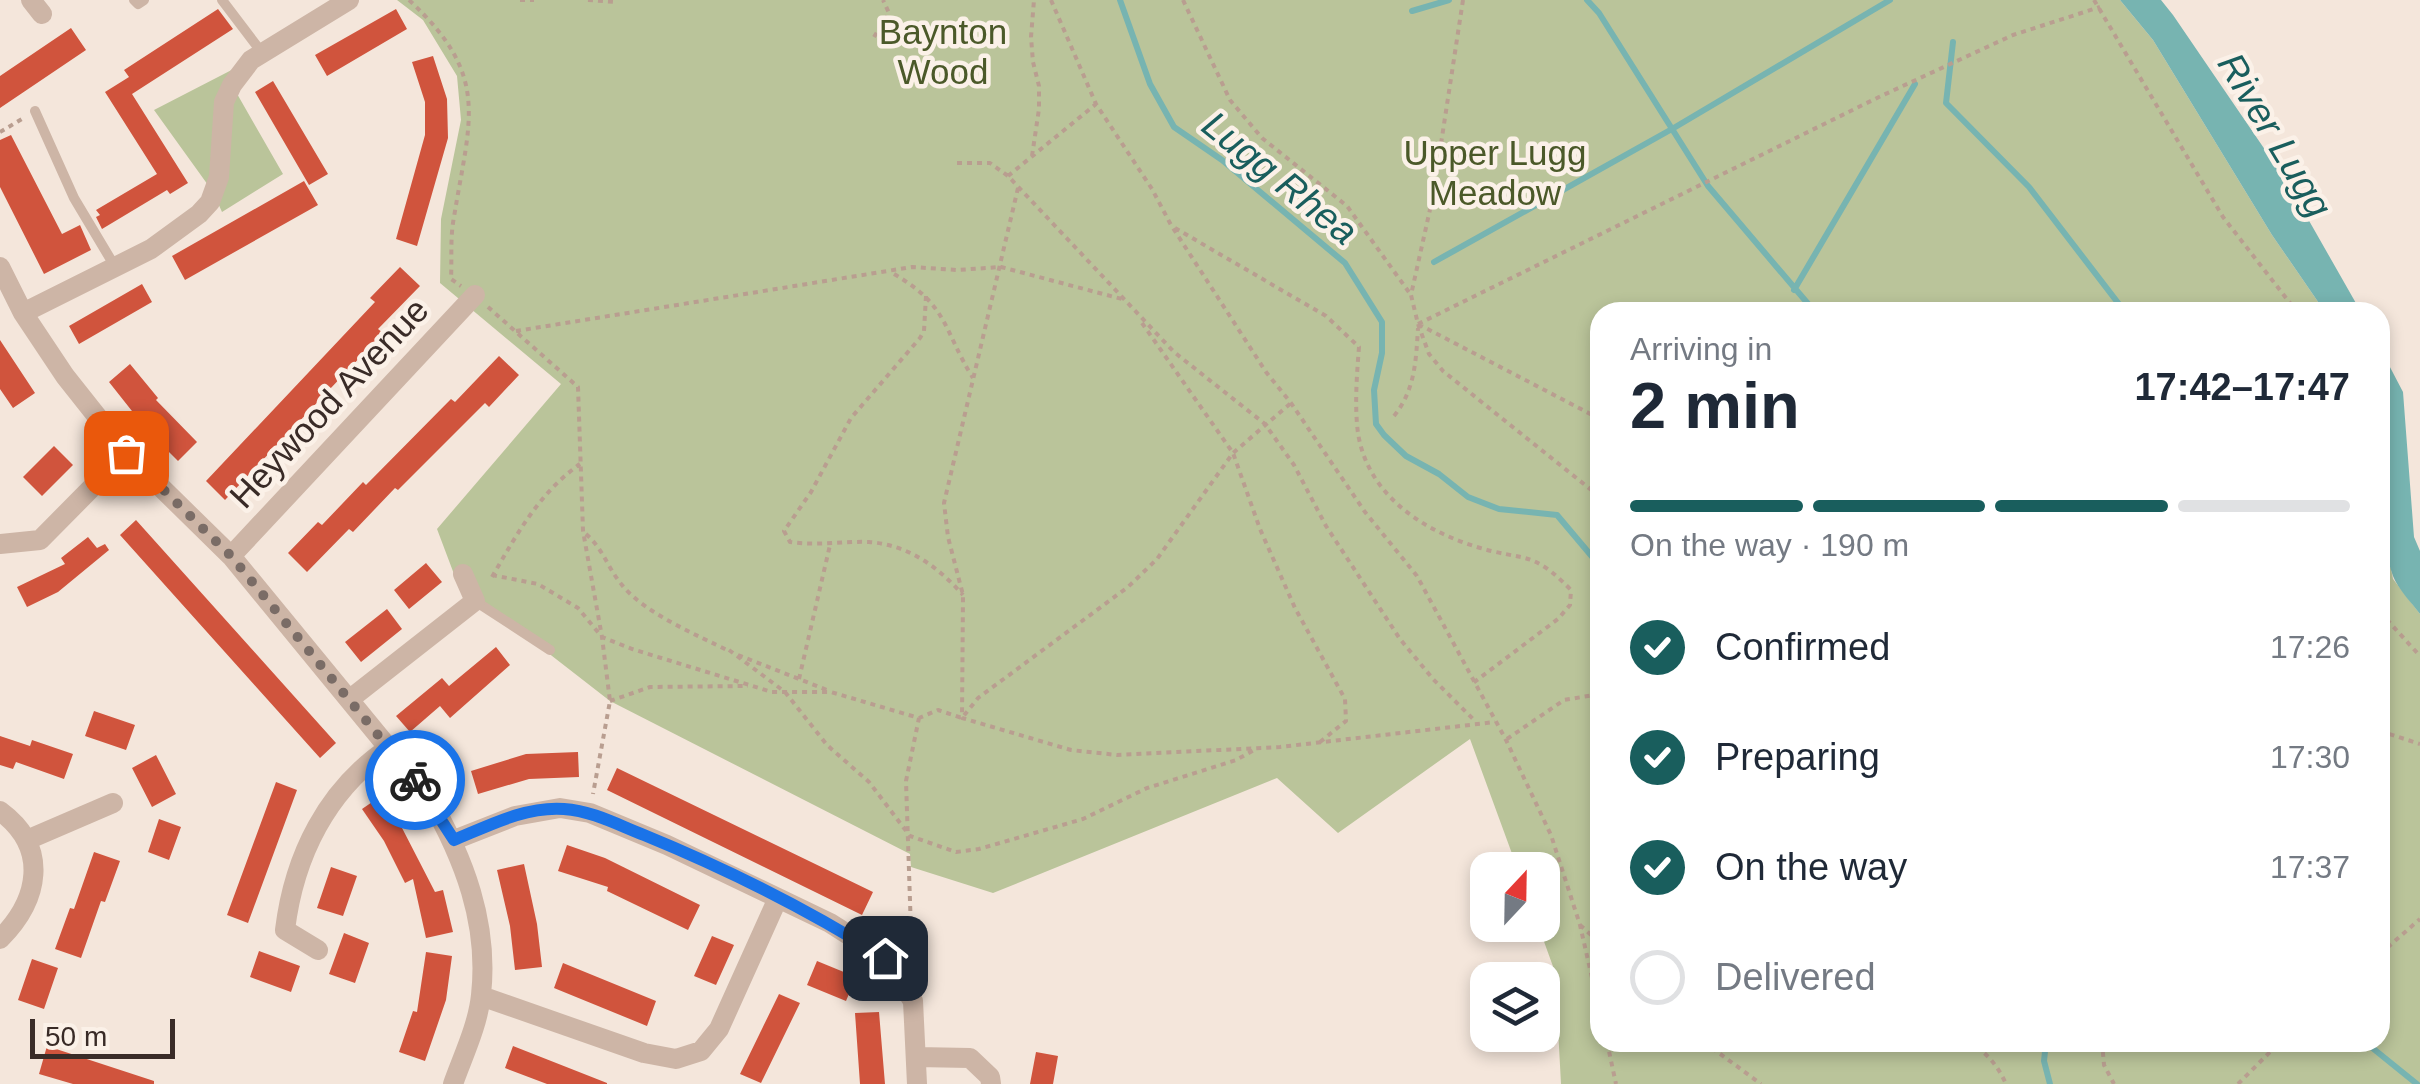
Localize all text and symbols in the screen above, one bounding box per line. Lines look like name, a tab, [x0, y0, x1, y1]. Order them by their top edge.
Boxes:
park label: Baynton Wood	[879, 12, 1007, 91]
water label: River Lugg	[2210, 45, 2340, 225]
water label: Lugg Rhea	[1195, 103, 1365, 253]
park label: Upper Lugg Meadow	[1404, 133, 1586, 212]
street label: Heywood Avenue	[222, 290, 436, 515]
text: Arriving in	[1630, 331, 1772, 367]
text: 17:42–17:47	[2134, 366, 2350, 408]
text: 2 min	[1630, 369, 1800, 442]
pin	[84, 411, 169, 496]
icon: bag	[99, 426, 154, 481]
text: On the way · 190 m	[1630, 527, 1909, 563]
icon: check	[1630, 620, 1685, 675]
text: Confirmed	[1715, 626, 1890, 668]
text: 17:26	[2270, 629, 2350, 665]
courier	[365, 730, 465, 830]
icon: check	[1630, 730, 1685, 785]
text: Preparing	[1715, 736, 1880, 778]
text: 17:30	[2270, 739, 2350, 775]
icon: bike	[388, 753, 443, 808]
icon: check	[1630, 840, 1685, 895]
text: On the way	[1715, 846, 1907, 888]
text: 17:37	[2270, 849, 2350, 885]
north arrow	[1470, 852, 1560, 942]
map controls	[1470, 852, 1560, 1052]
pin	[843, 916, 928, 1001]
icon: home	[858, 931, 913, 986]
text: Delivered	[1715, 956, 1876, 998]
button: layers	[1470, 962, 1560, 1052]
scale bar	[30, 1014, 175, 1058]
text: 50 m	[45, 1021, 107, 1052]

